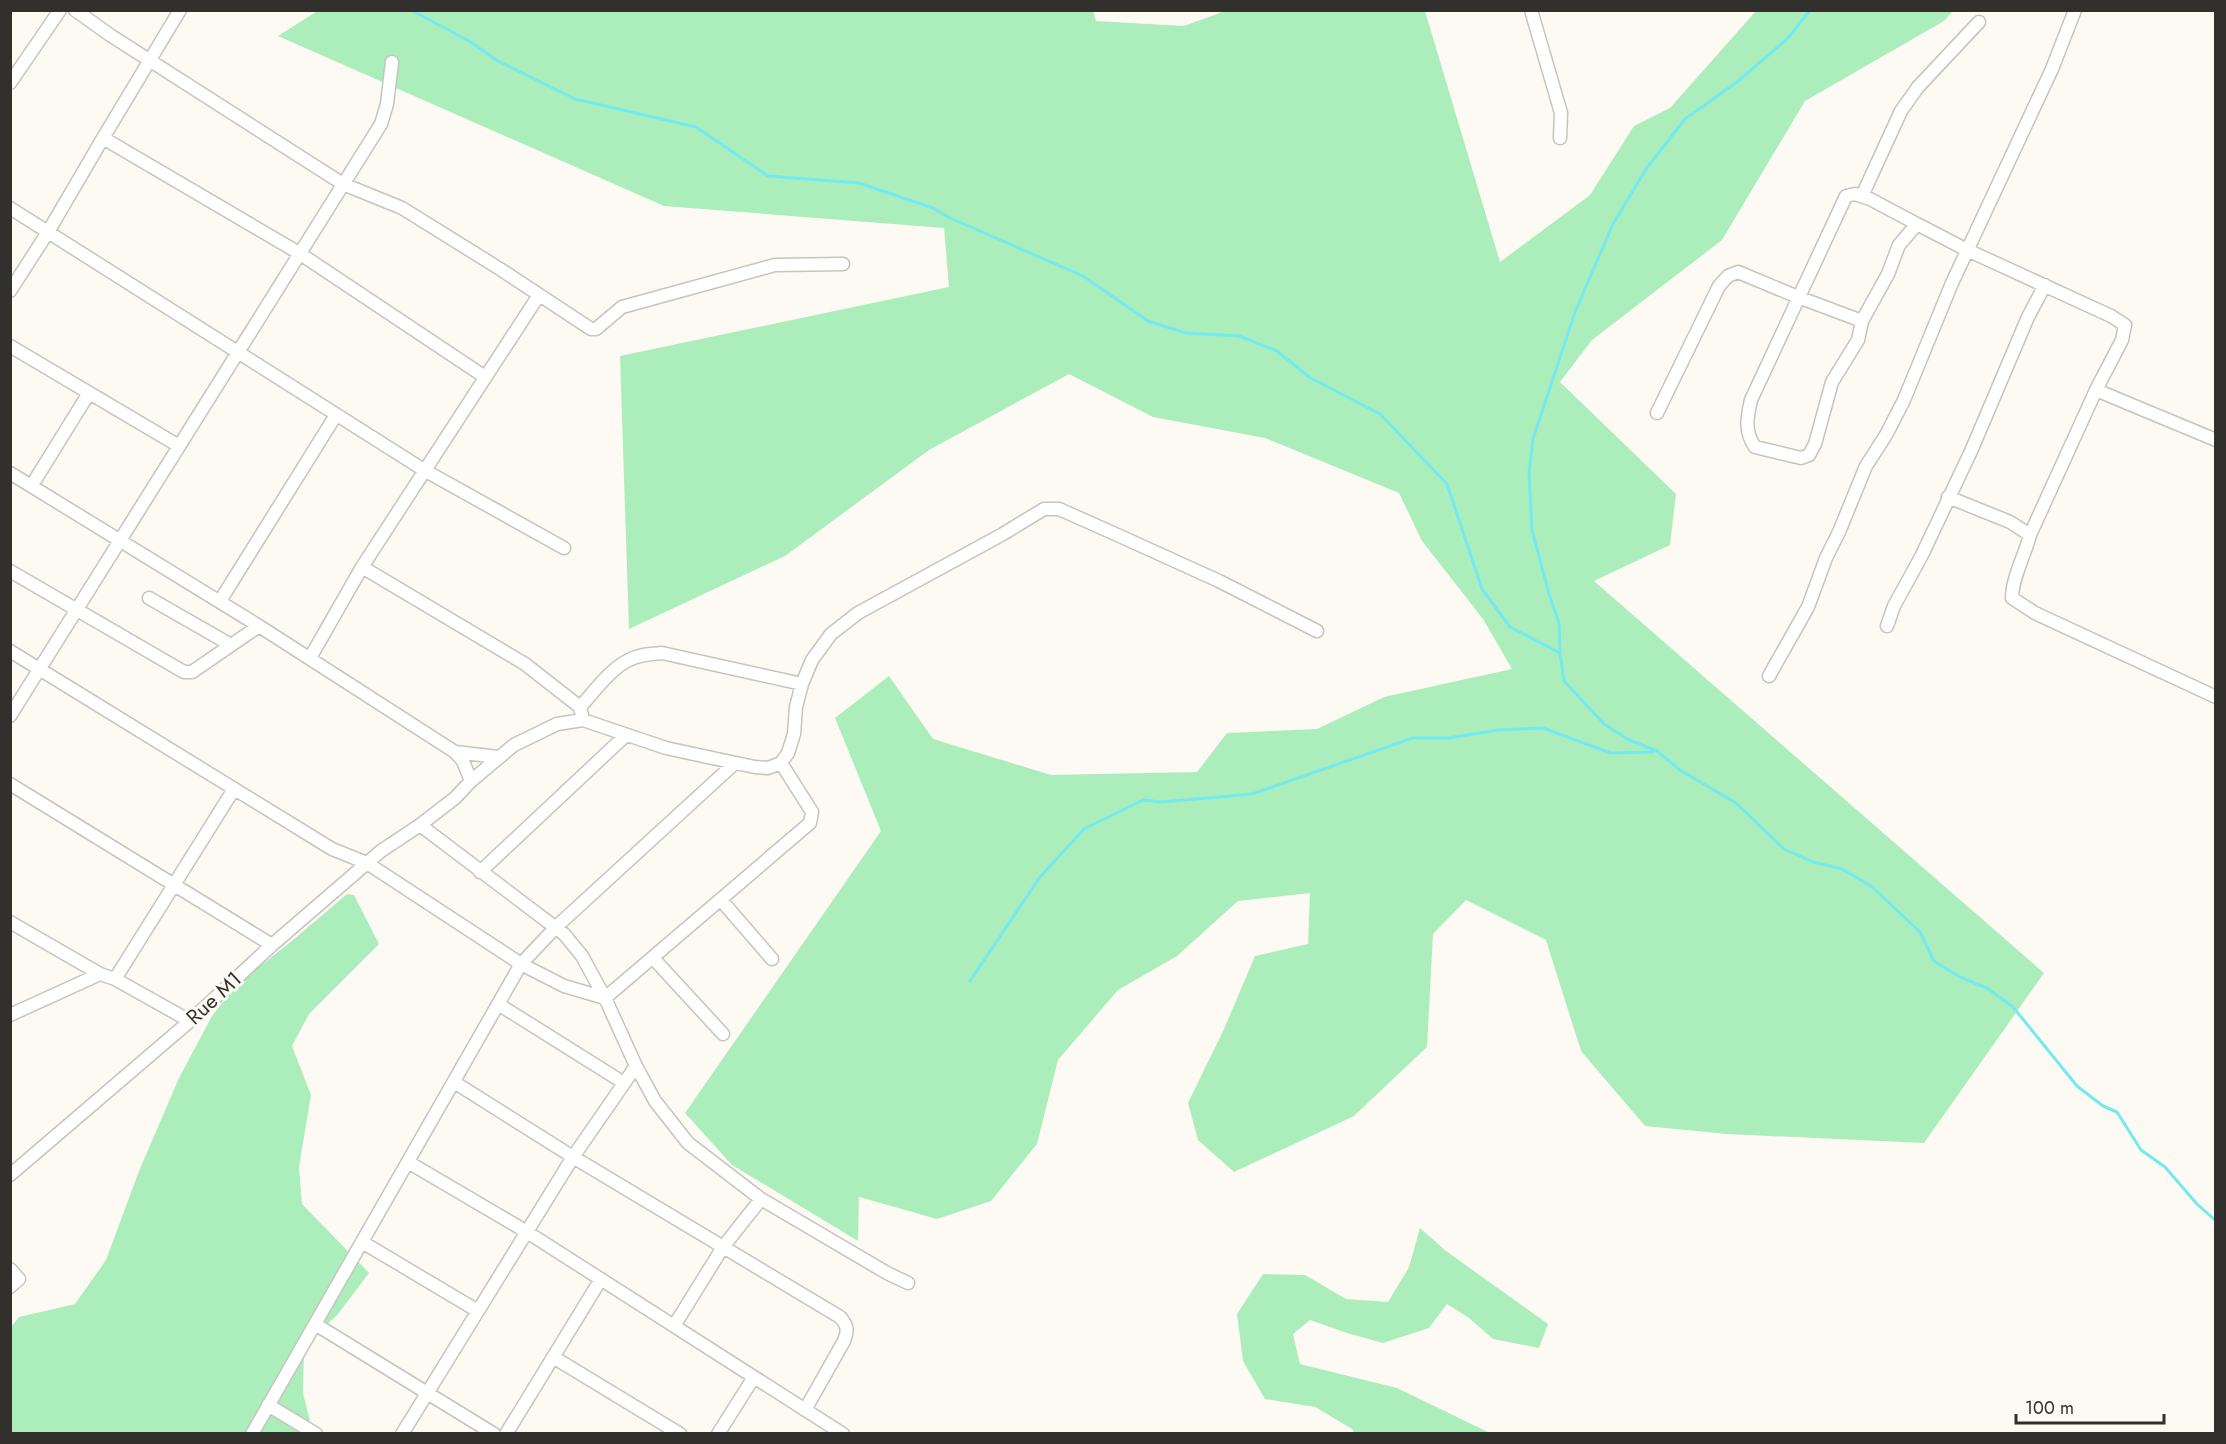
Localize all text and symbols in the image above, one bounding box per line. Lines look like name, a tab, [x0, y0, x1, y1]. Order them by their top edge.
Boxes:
street label: Rue M1	[179, 964, 249, 1032]
scale bar	[2016, 1387, 2164, 1425]
text: 100 m	[2025, 1395, 2074, 1421]

